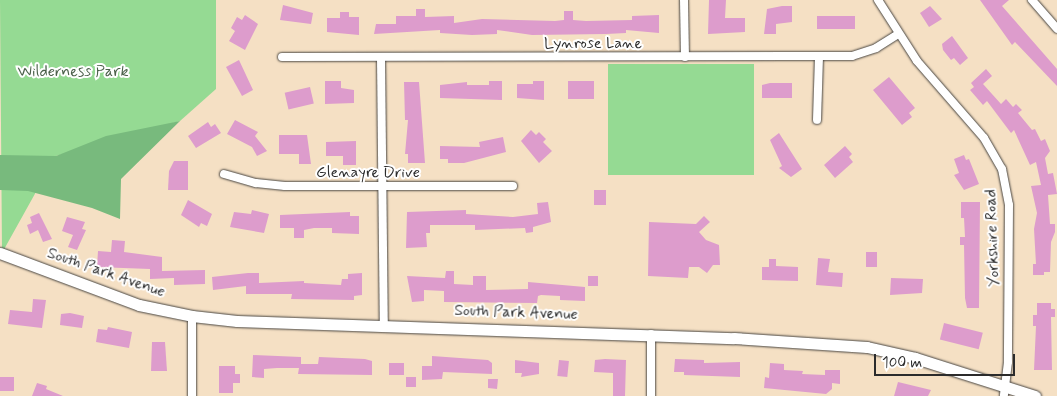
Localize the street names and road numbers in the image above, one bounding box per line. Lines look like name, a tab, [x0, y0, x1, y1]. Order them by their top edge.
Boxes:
street label: Lynrose Lane	[545, 34, 641, 54]
street label: Glenayre Drive	[317, 163, 419, 183]
street label: Yorkshire Road	[982, 189, 1004, 287]
street label: South Park Avenue	[44, 244, 168, 302]
street label: South Park Avenue	[453, 301, 579, 325]

